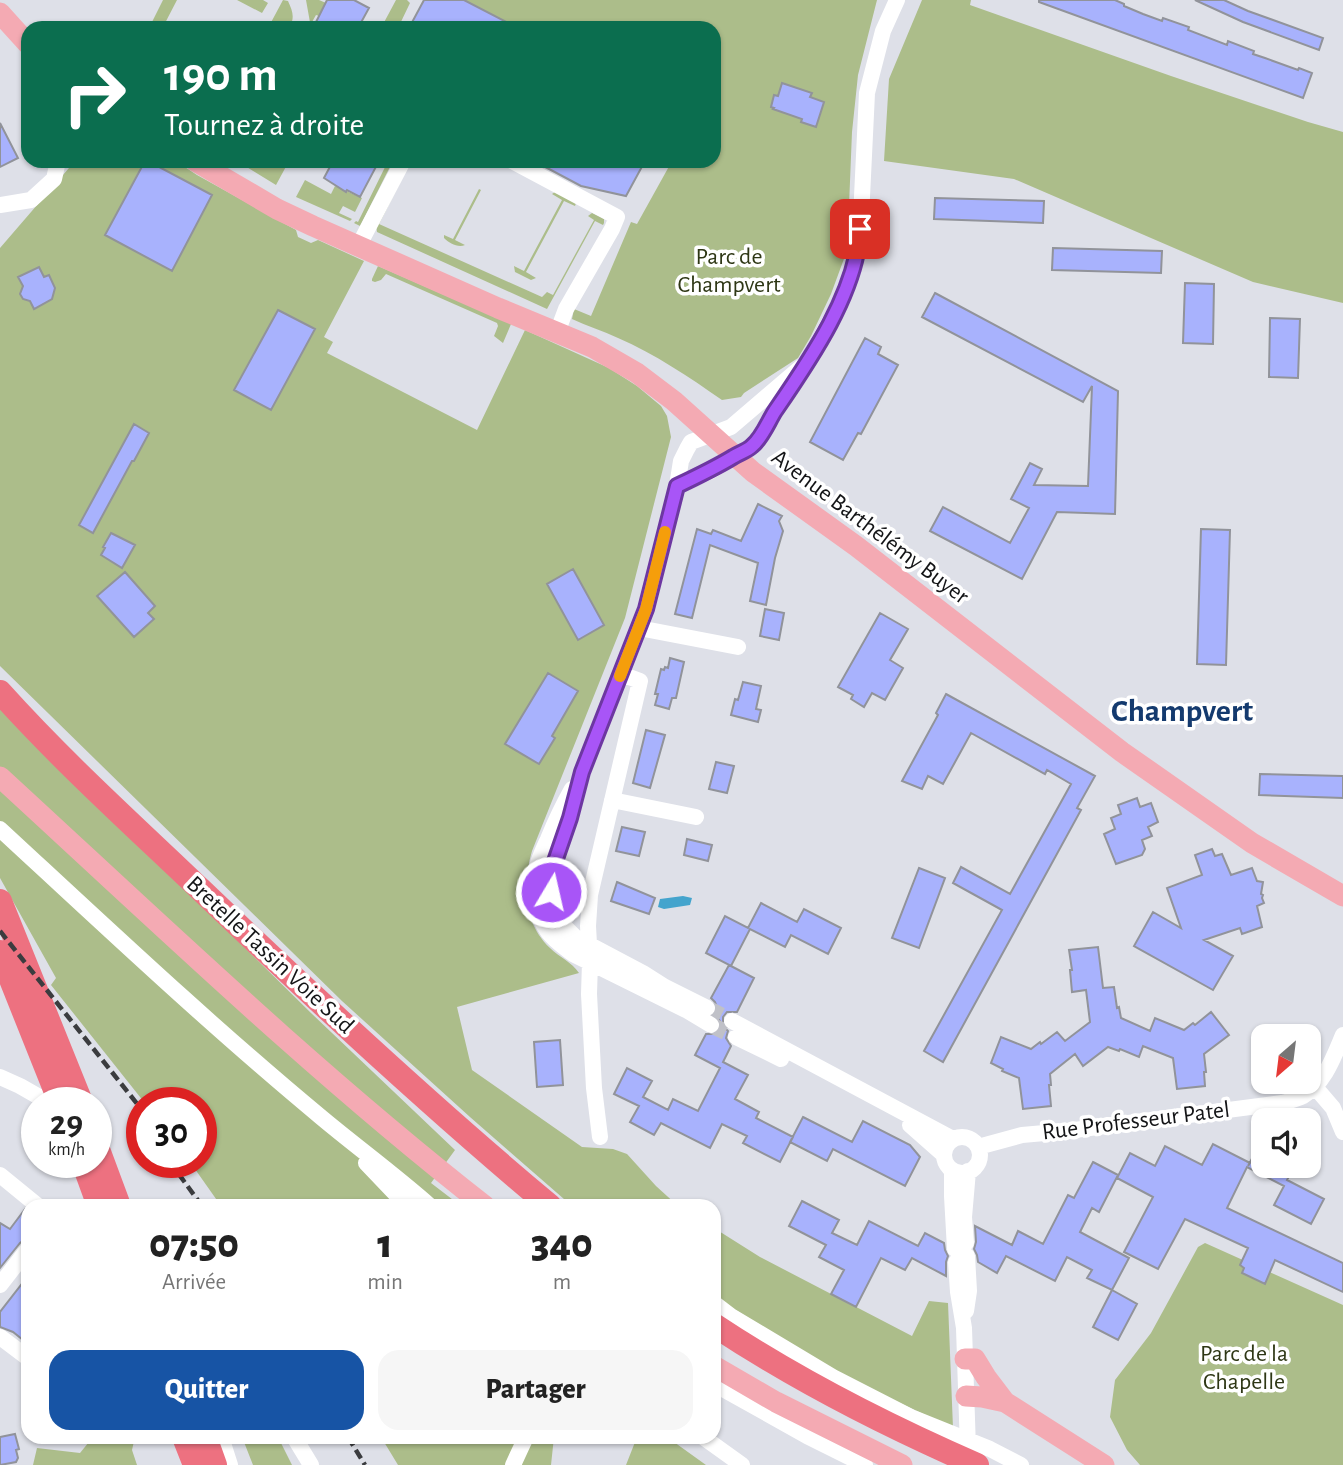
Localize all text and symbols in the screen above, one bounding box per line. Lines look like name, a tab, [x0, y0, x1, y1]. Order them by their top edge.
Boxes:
icon: right	[49, 49, 140, 140]
text: 190 m	[164, 51, 278, 100]
text: Tournez à droite	[164, 109, 364, 141]
pin	[830, 199, 890, 259]
icon: arrive	[841, 210, 879, 248]
park label: Parc de Champvert	[677, 245, 781, 297]
street label: Avenue Barthélémy Buyer	[767, 445, 973, 609]
district label: Champvert	[1111, 695, 1253, 727]
position arrow	[514, 855, 588, 929]
street label: Bretelle Tassin Voie Sud	[182, 872, 358, 1038]
north arrow	[1251, 1024, 1321, 1094]
map controls	[1251, 1024, 1321, 1178]
speed limit sign: 30	[126, 1087, 217, 1178]
street label: Rue Professeur Patel	[1041, 1098, 1231, 1144]
text: 29	[50, 1106, 83, 1141]
button: sound	[1251, 1108, 1321, 1178]
text: km/h	[48, 1141, 85, 1159]
text: 07:50	[149, 1223, 239, 1265]
text: 1	[377, 1223, 393, 1265]
text: 340	[531, 1223, 593, 1265]
text: Arrivée	[162, 1271, 226, 1294]
text: min	[367, 1271, 403, 1294]
text: m	[553, 1271, 571, 1294]
park label: Parc de la Chapelle	[1200, 1342, 1288, 1394]
button: Quitter	[49, 1350, 364, 1430]
button: Partager	[378, 1350, 693, 1430]

